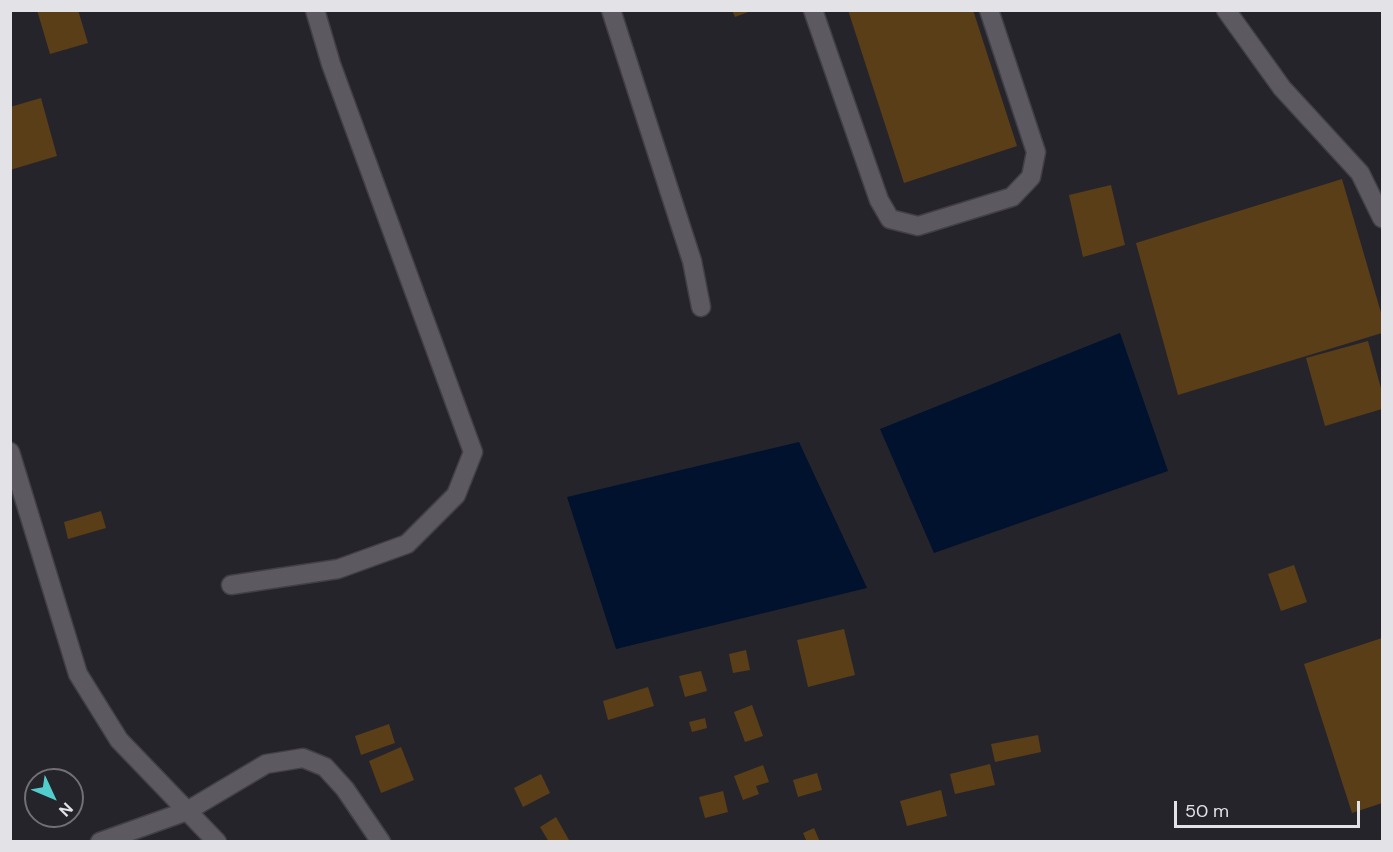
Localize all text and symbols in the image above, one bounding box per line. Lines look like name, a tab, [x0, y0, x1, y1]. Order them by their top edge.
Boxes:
north arrow	[24, 768, 84, 828]
scale bar	[1177, 789, 1363, 827]
text: N	[54, 798, 77, 821]
text: 50 m	[1185, 799, 1229, 823]

